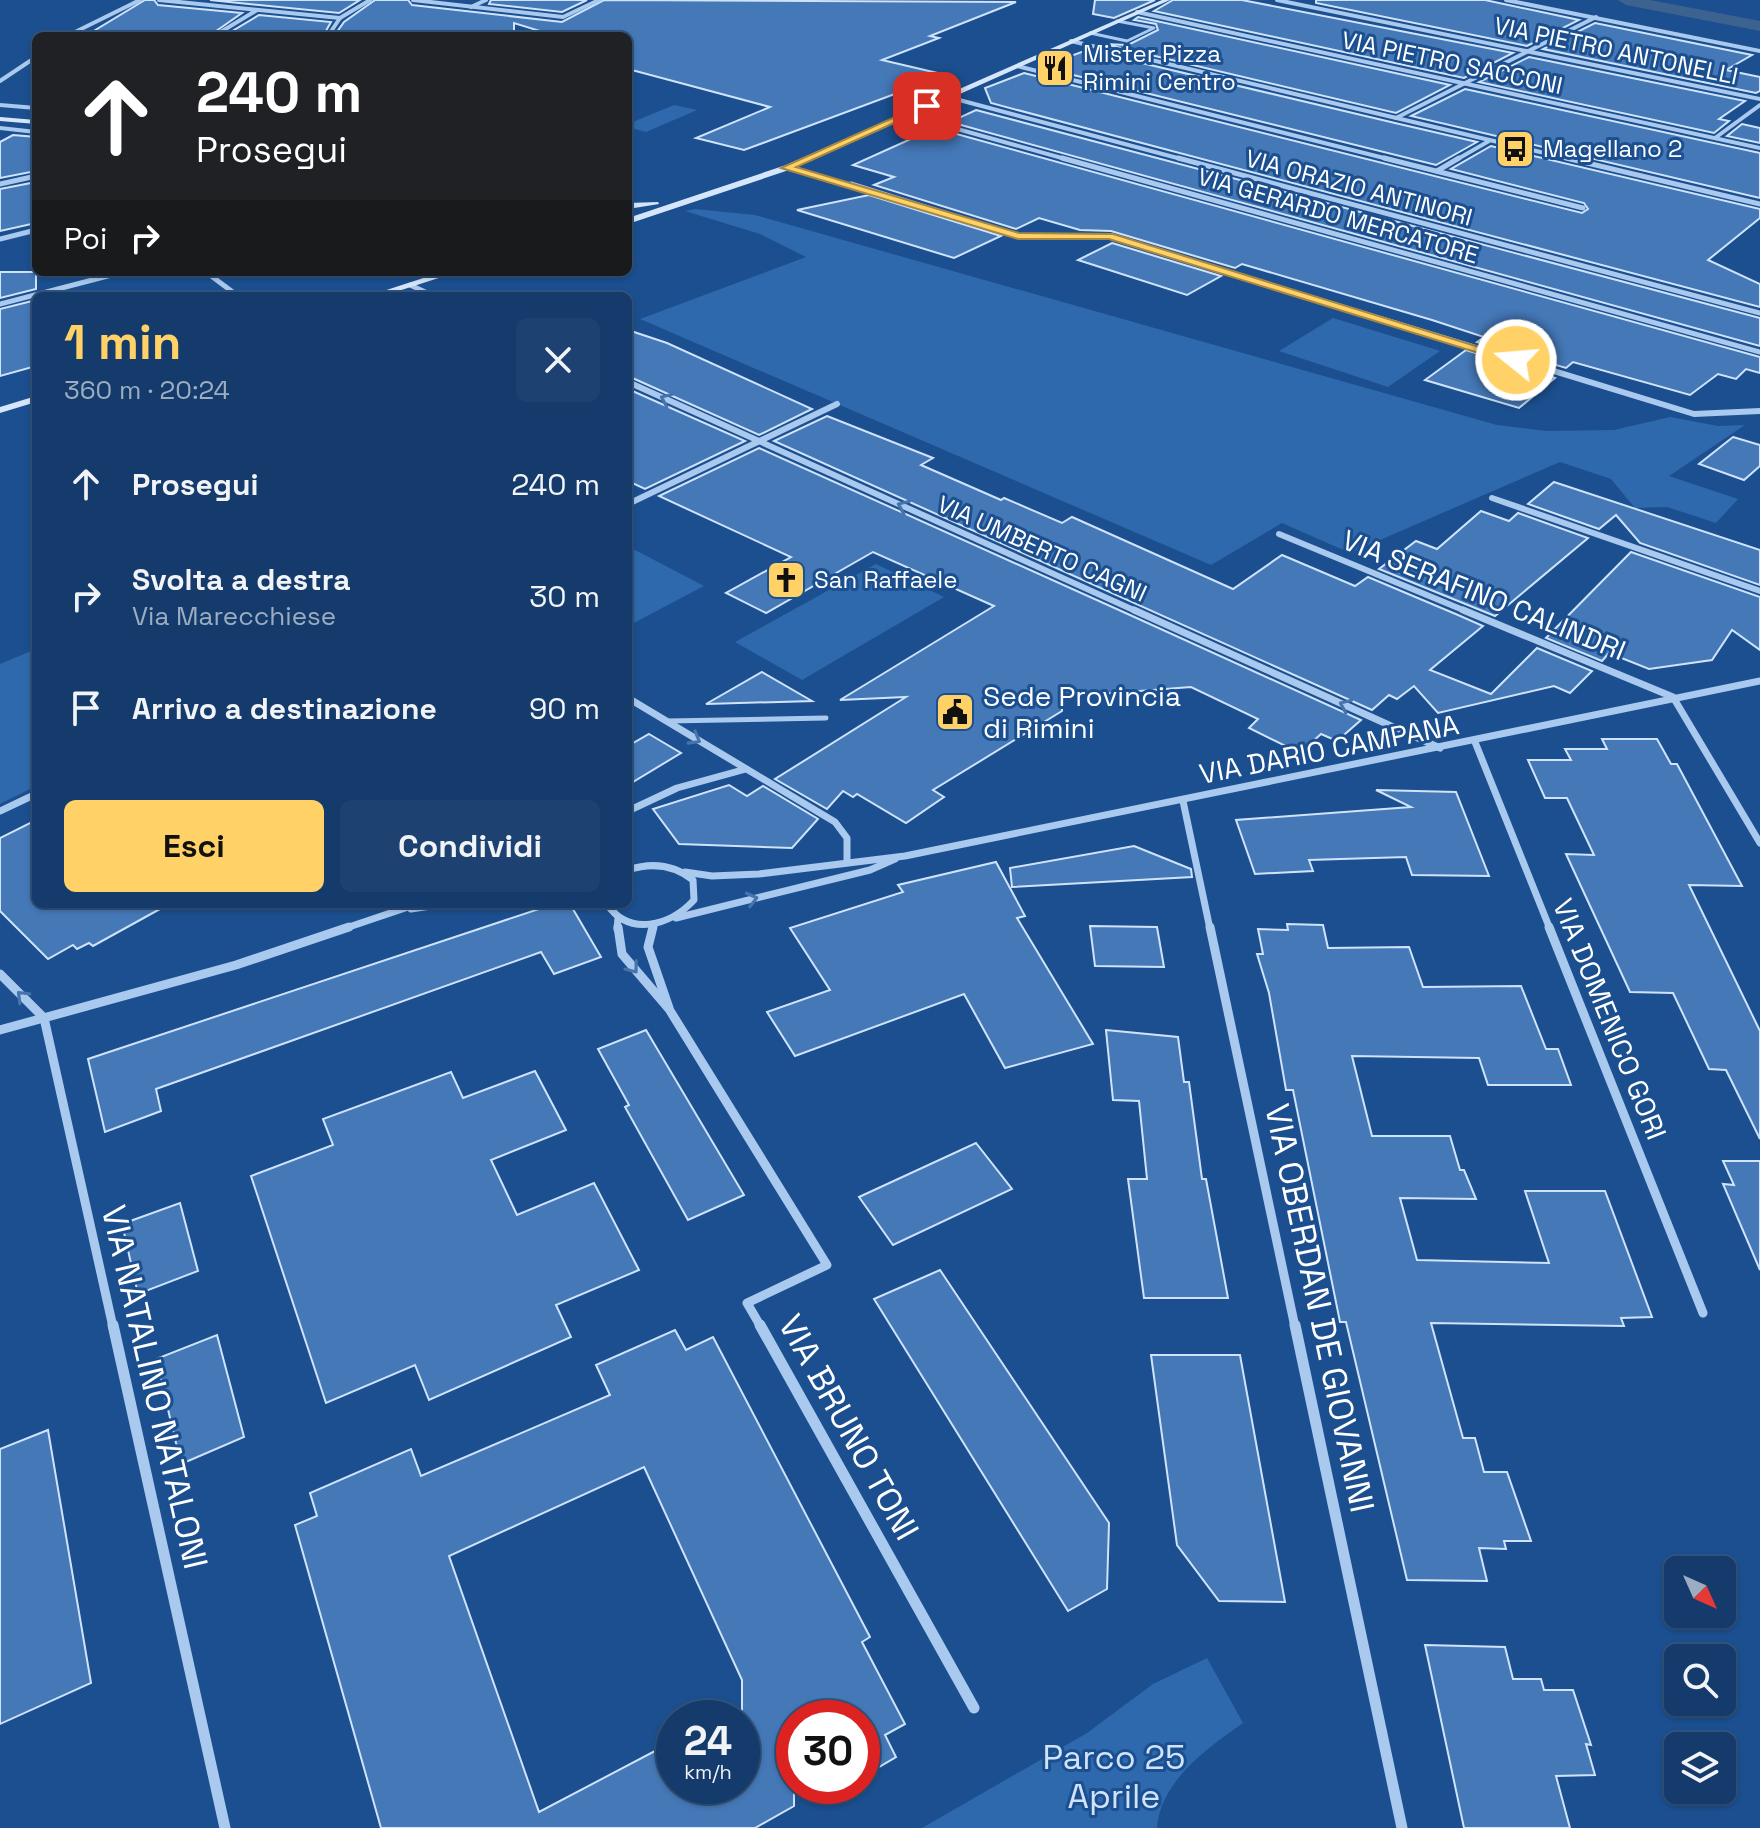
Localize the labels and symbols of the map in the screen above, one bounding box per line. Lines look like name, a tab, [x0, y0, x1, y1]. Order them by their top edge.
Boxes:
street label: VIA PIETRO ANTONELLI	[1491, 10, 1741, 92]
street label: VIA PIETRO SACCONI	[1339, 24, 1565, 101]
place label: Mister Pizza Rimini Centro	[1083, 38, 1236, 97]
restaurant icon: Mister Pizza Rimini Centro	[1034, 47, 1076, 89]
pin	[893, 72, 961, 140]
bus stop icon: Magellano 2	[1494, 128, 1536, 170]
place label: Magellano 2	[1543, 133, 1683, 164]
street label: VIA ORAZIO ANTINORI	[1242, 142, 1476, 233]
street label: VIA GERARDO MERCATORE	[1194, 161, 1482, 270]
position arrow	[1474, 318, 1558, 402]
one-way arrow	[660, 393, 674, 409]
street label: VIA UMBERTO CAGNI	[933, 488, 1152, 609]
one-way arrow	[897, 500, 912, 516]
street label: VIA SERAFINO CALINDRI	[1337, 522, 1631, 668]
church icon: San Raffaele	[765, 559, 807, 601]
place label: San Raffaele	[814, 564, 957, 595]
place label: Sede Provincia di Rimini	[983, 678, 1181, 746]
public building icon: Sede Provincia di Rimini	[934, 691, 976, 733]
one-way arrow	[1338, 699, 1353, 715]
street label: VIA DARIO CAMPANA	[1196, 706, 1462, 792]
one-way arrow	[686, 729, 701, 744]
one-way arrow	[744, 891, 758, 908]
street label: VIA DOMENICO GORI	[1545, 893, 1675, 1145]
one-way arrow	[623, 959, 637, 974]
one-way arrow	[17, 991, 31, 1005]
street label: VIA OBERDAN DE GIOVANNI	[1255, 1100, 1384, 1516]
street label: VIA NATALINO NATALONI	[92, 1201, 217, 1573]
street label: VIA BRUNO TONI	[769, 1307, 928, 1548]
north arrow	[1664, 1556, 1736, 1628]
speed limit sign: 30	[776, 1700, 880, 1804]
park label: Parco 25 Aprile	[1043, 1736, 1185, 1818]

